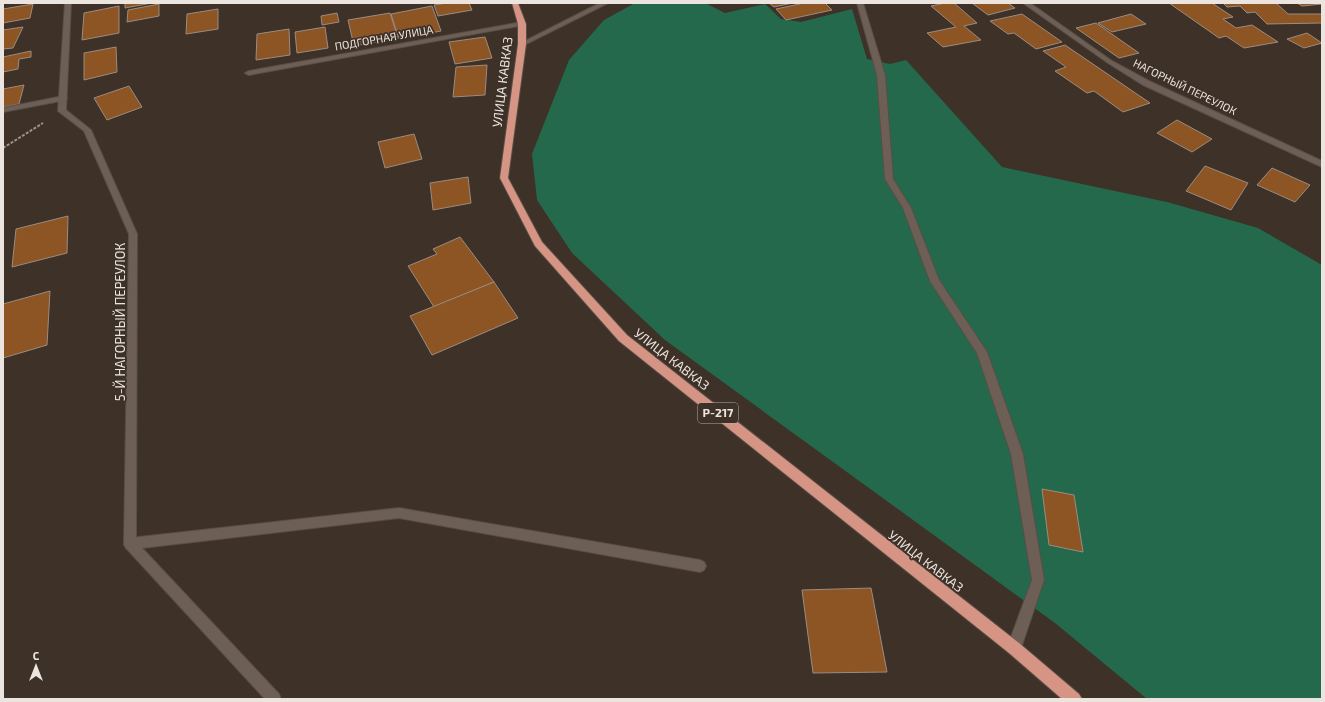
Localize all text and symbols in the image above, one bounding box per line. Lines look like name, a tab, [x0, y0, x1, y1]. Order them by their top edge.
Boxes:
street label: ПОДГОРНАЯ УЛИЦА	[334, 22, 434, 53]
street label: УЛИЦА КАВКАЗ	[489, 36, 515, 128]
street label: НАГОРНЫЙ ПЕРЕУЛОК	[1131, 56, 1239, 117]
street label: 5-Й НАГОРНЫЙ ПЕРЕУЛОК	[112, 243, 128, 401]
street label: УЛИЦА КАВКАЗ	[631, 325, 713, 393]
road number: Р-217	[698, 403, 738, 423]
street label: УЛИЦА КАВКАЗ	[885, 527, 967, 595]
north arrow	[16, 646, 56, 686]
text: С	[33, 649, 40, 662]

